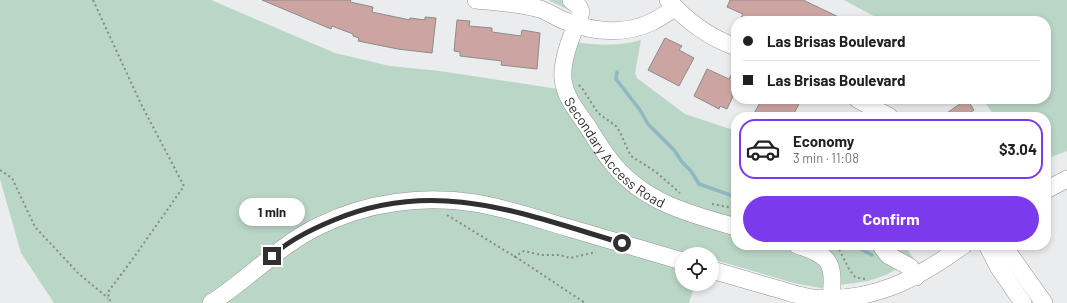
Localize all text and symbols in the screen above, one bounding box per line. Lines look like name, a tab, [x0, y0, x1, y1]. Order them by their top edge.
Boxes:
text: Las Brisas Boulevard	[767, 32, 906, 50]
text: Las Brisas Boulevard	[767, 71, 906, 89]
street label: Secondary Access Road	[561, 94, 668, 211]
icon: car	[745, 131, 781, 167]
text: Economy	[793, 132, 854, 150]
text: $3.04	[999, 140, 1037, 158]
text: 3 min · 11:08	[793, 150, 859, 166]
button: Confirm	[743, 196, 1039, 242]
callout: 1 min	[239, 198, 305, 226]
text: 1 min	[258, 204, 286, 220]
route start	[613, 234, 631, 252]
route end	[263, 247, 281, 265]
map controls	[675, 247, 719, 291]
button: locate	[675, 247, 719, 291]

